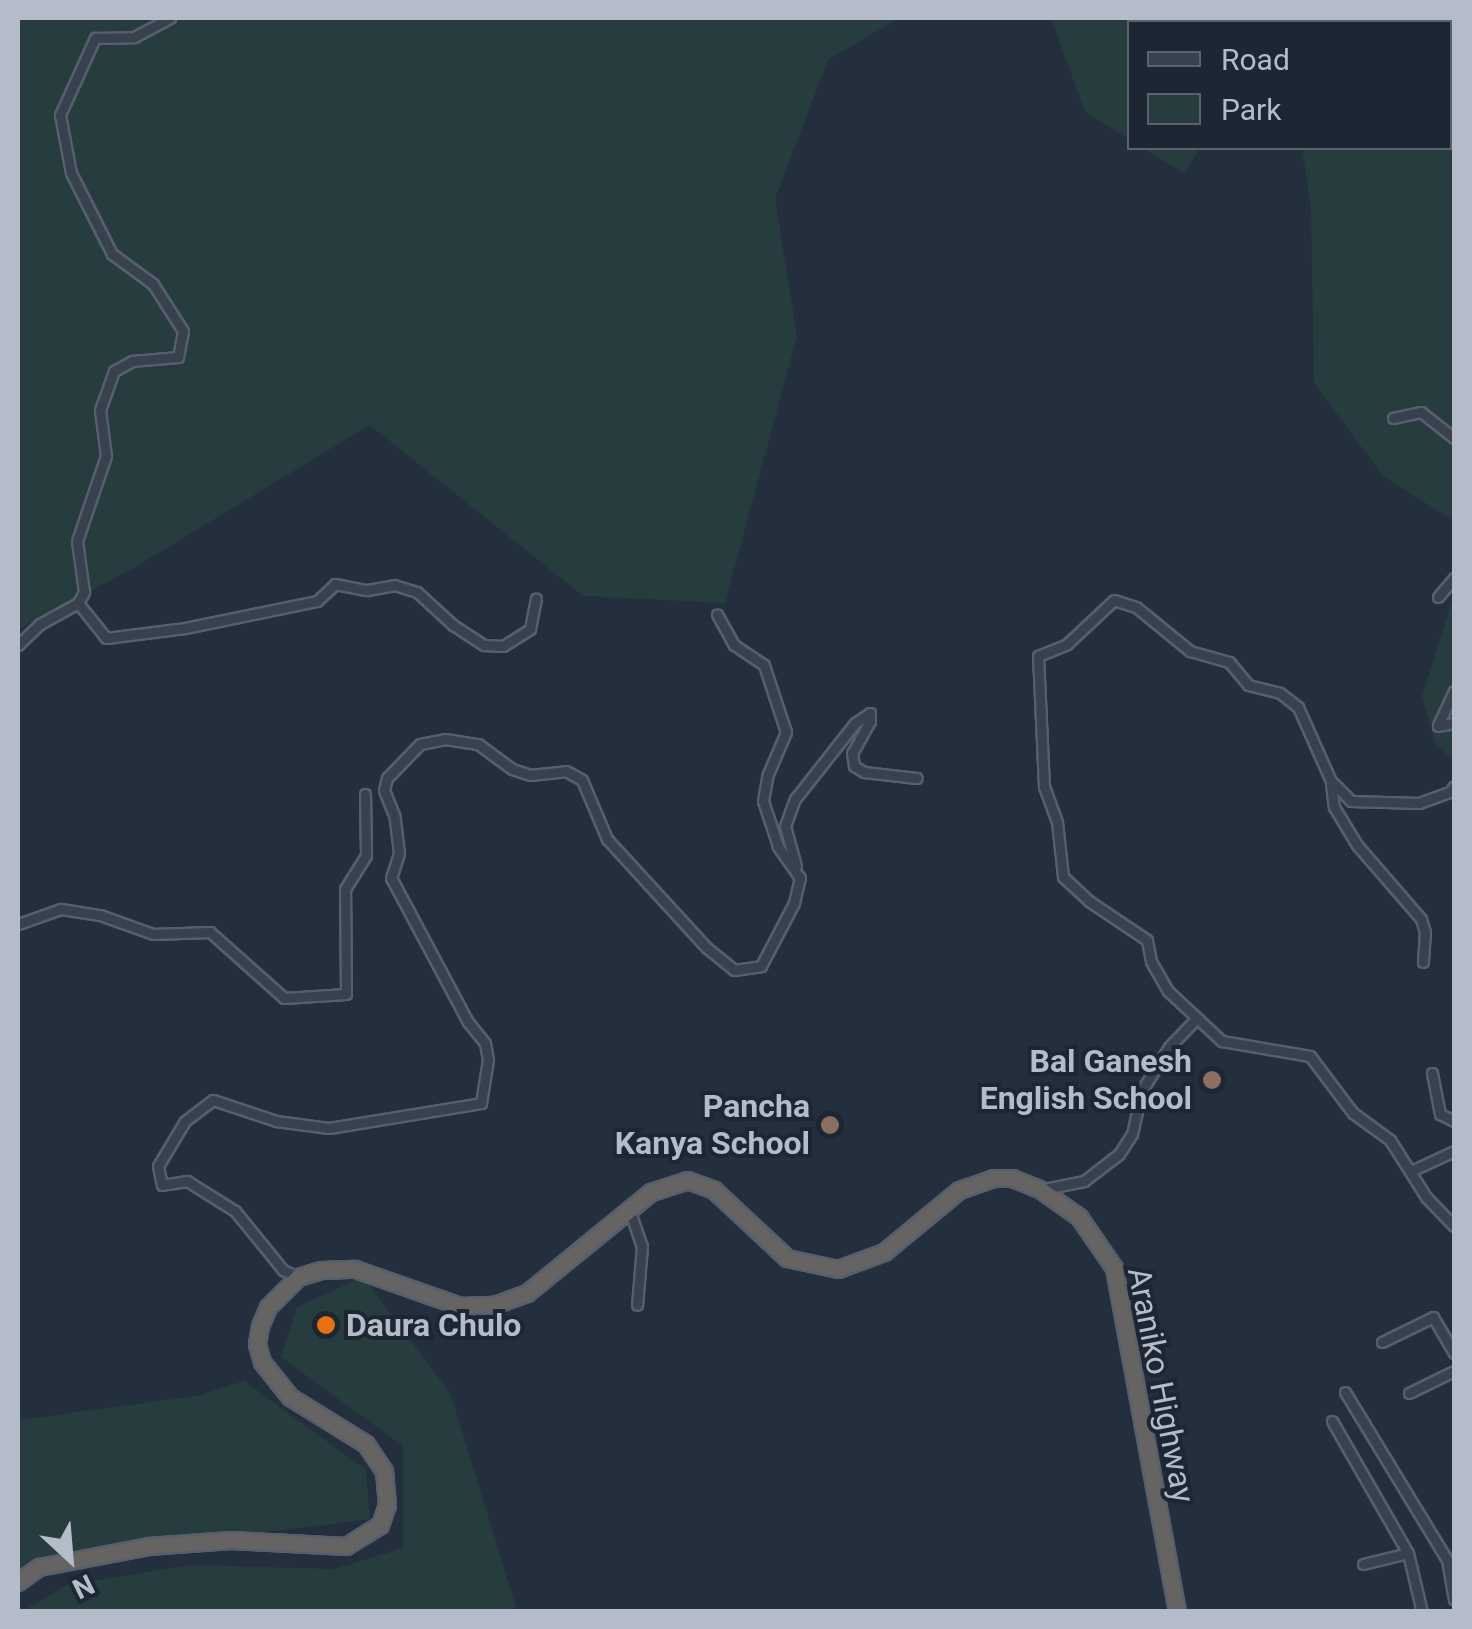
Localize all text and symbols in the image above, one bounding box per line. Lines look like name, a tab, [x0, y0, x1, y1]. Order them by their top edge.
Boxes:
legend	[1127, 20, 1452, 150]
text: Road	[1221, 42, 1290, 77]
text: Park	[1221, 92, 1281, 127]
place label: Bal Ganesh English School	[980, 1043, 1192, 1118]
marker: Bal Ganesh English School	[1201, 1069, 1223, 1091]
place label: Pancha Kanya School	[615, 1088, 810, 1163]
marker: Pancha Kanya School	[819, 1114, 841, 1136]
street label: Araniko Highway	[1119, 1264, 1203, 1506]
place label: Daura Chulo	[346, 1306, 521, 1344]
marker: Daura Chulo	[315, 1314, 337, 1336]
north arrow	[20, 1509, 120, 1609]
text: N	[67, 1567, 99, 1606]

